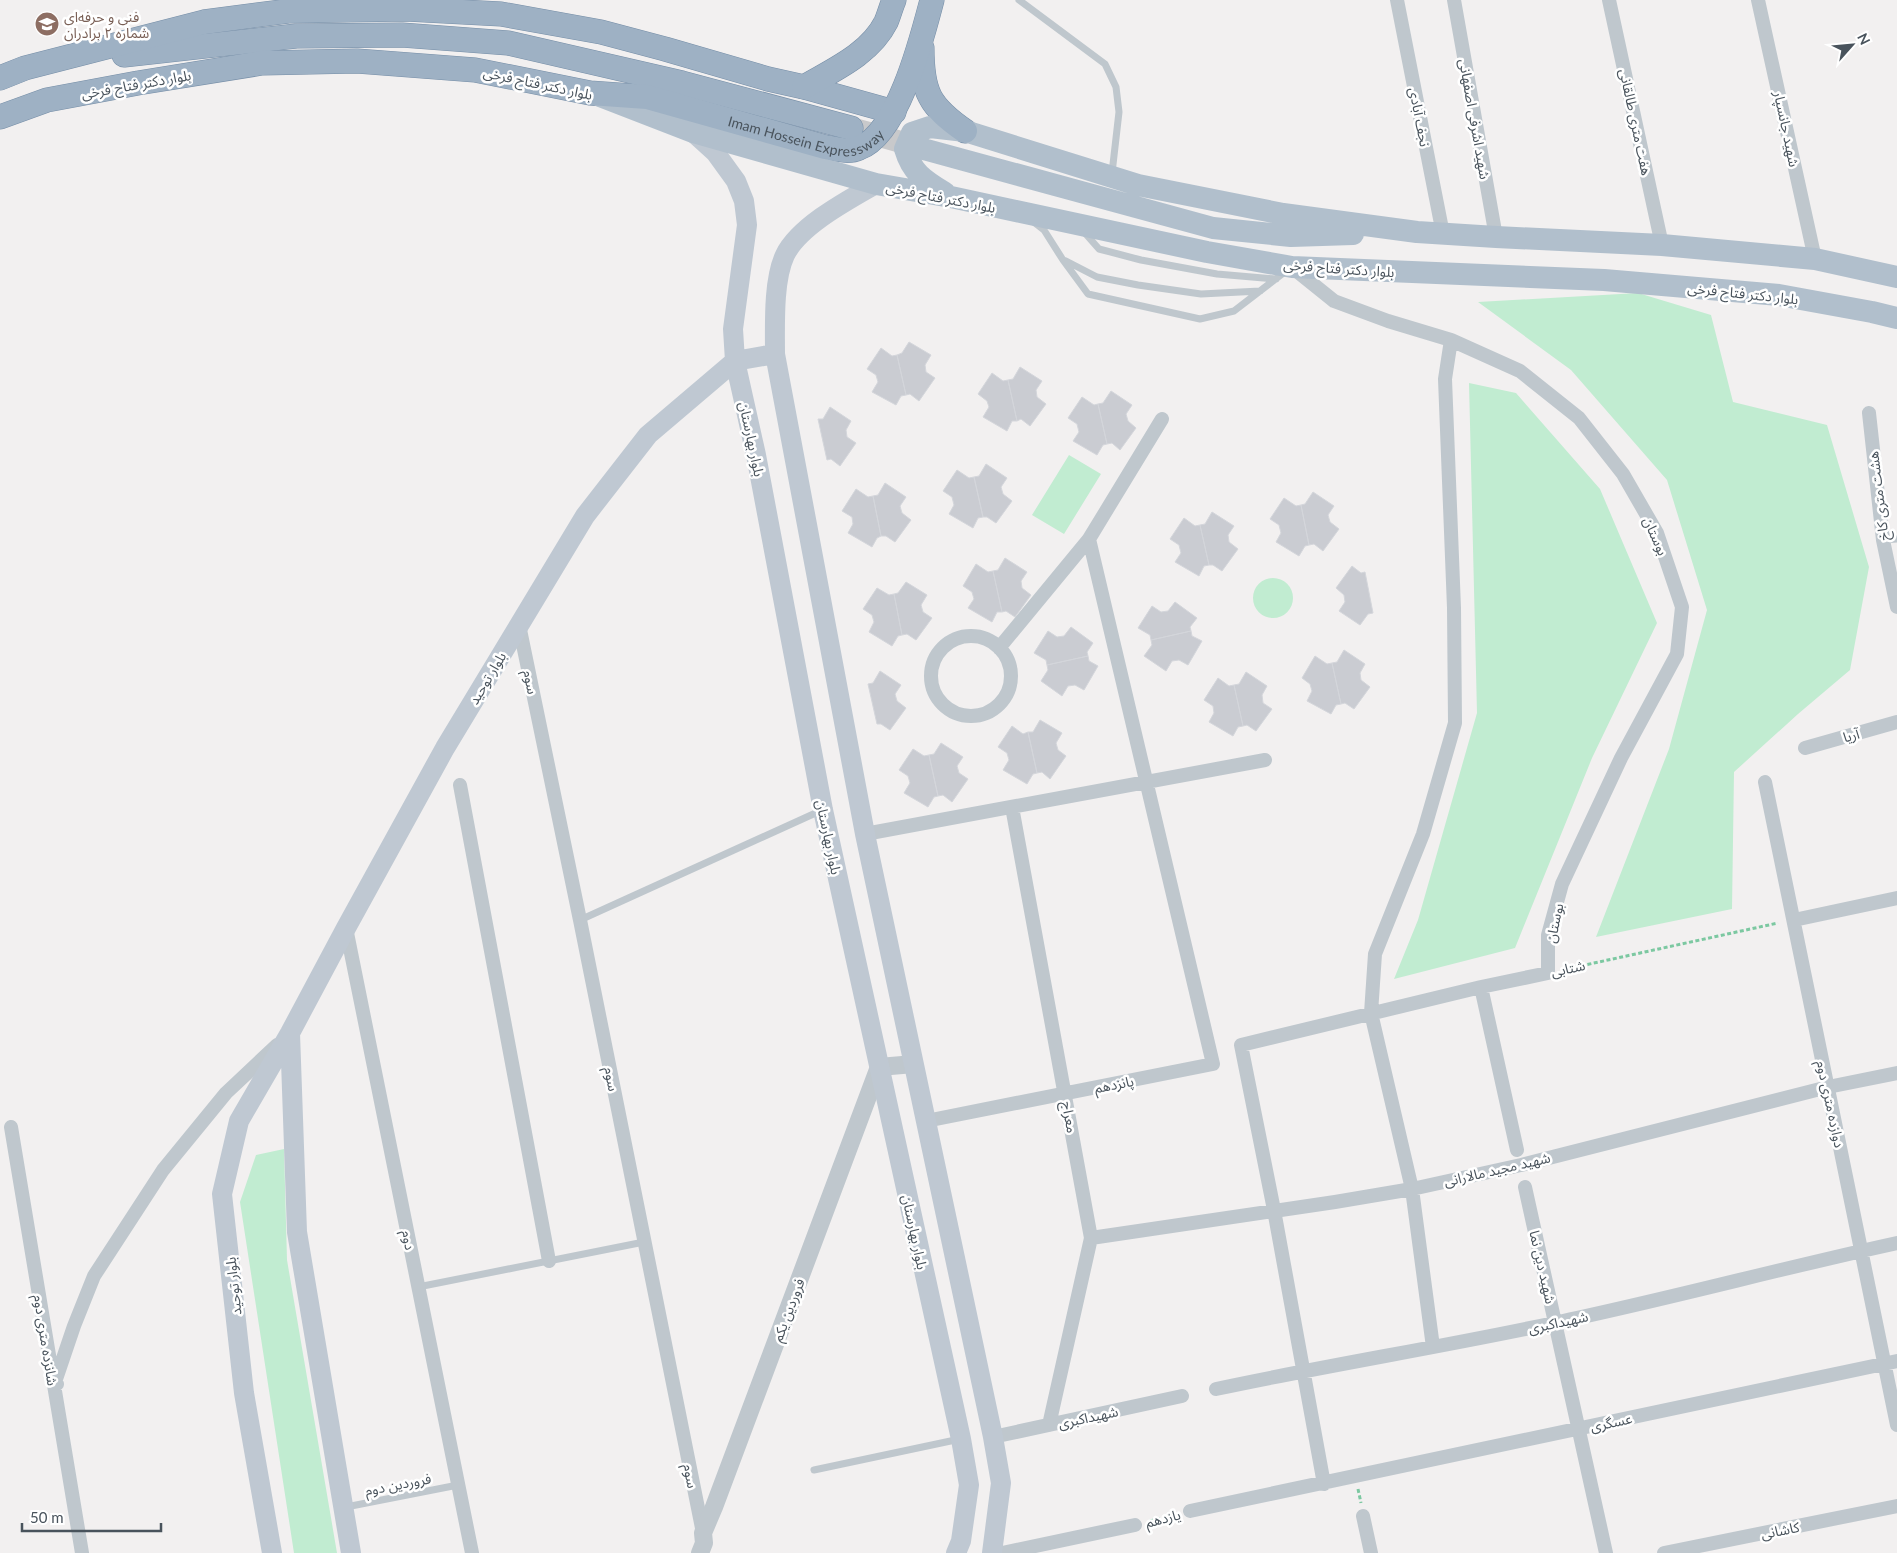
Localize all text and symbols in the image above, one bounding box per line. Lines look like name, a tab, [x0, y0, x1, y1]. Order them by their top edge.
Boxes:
place label: فنی و حرفه‌ای شماره ۲ برادران	[64, 8, 149, 42]
school or university icon: فنی و حرفه‌ای شماره ۲ برادران	[34, 11, 60, 37]
north arrow	[1827, 20, 1877, 70]
text: N	[1854, 30, 1874, 48]
street label: شهید اشرفی اصفهانی	[1455, 57, 1494, 181]
street label: بلوار دکتر فتاح فرخی	[481, 63, 594, 106]
street label: بلوار دکتر فتاح فرخی	[80, 66, 193, 105]
street label: هفت متری طالقانی	[1615, 67, 1656, 177]
street label: نجف آبادی	[1405, 86, 1434, 149]
street label: شهید جانسپار	[1768, 89, 1803, 169]
street label: Imam Hossein Expressway	[726, 112, 887, 159]
street label: بلوار دکتر فتاح فرخی	[884, 178, 997, 219]
street label: بلوار دکتر فتاح فرخی	[1283, 256, 1395, 283]
street label: بلوار دکتر فتاح فرخی	[1686, 279, 1799, 310]
street label: بلوار بهارستان	[735, 400, 768, 478]
street label: هشت متری کاخ	[1864, 450, 1895, 542]
street label: بوستان	[1639, 514, 1672, 558]
street label: بلوار توحید	[465, 648, 510, 708]
street label: سوم	[517, 668, 542, 696]
street label: آریا	[1841, 724, 1862, 746]
street label: بلوار بهارستان	[812, 798, 845, 876]
street label: بوستان	[1542, 901, 1568, 945]
street label: شتابی	[1549, 956, 1587, 981]
street label: دوازده متری دوم	[1811, 1059, 1849, 1150]
street label: سوم	[598, 1065, 623, 1093]
street label: پانزدهم	[1093, 1072, 1136, 1099]
street label: معراج	[1056, 1100, 1081, 1135]
street label: شهید مجید مالارانی	[1442, 1148, 1552, 1190]
street label: بلوار بهارستان	[898, 1193, 931, 1271]
street label: دوم	[396, 1229, 419, 1252]
street label: شهید دین نما	[1525, 1229, 1560, 1306]
street label: بلوار توحید	[221, 1256, 245, 1316]
street label: فروردین یکم	[768, 1276, 811, 1345]
street label: شانزده متری دوم	[27, 1293, 62, 1387]
street label: شهیداکبری	[1526, 1307, 1590, 1338]
street label: شهیداکبری	[1056, 1402, 1120, 1433]
street label: عسگری	[1589, 1409, 1634, 1436]
street label: سوم	[677, 1462, 702, 1490]
street label: فروردین دوم	[363, 1469, 433, 1502]
scale bar	[22, 1500, 161, 1532]
street label: یازدهم	[1144, 1505, 1183, 1533]
text: 50 m	[30, 1508, 64, 1526]
street label: کاشانی	[1759, 1518, 1801, 1543]

